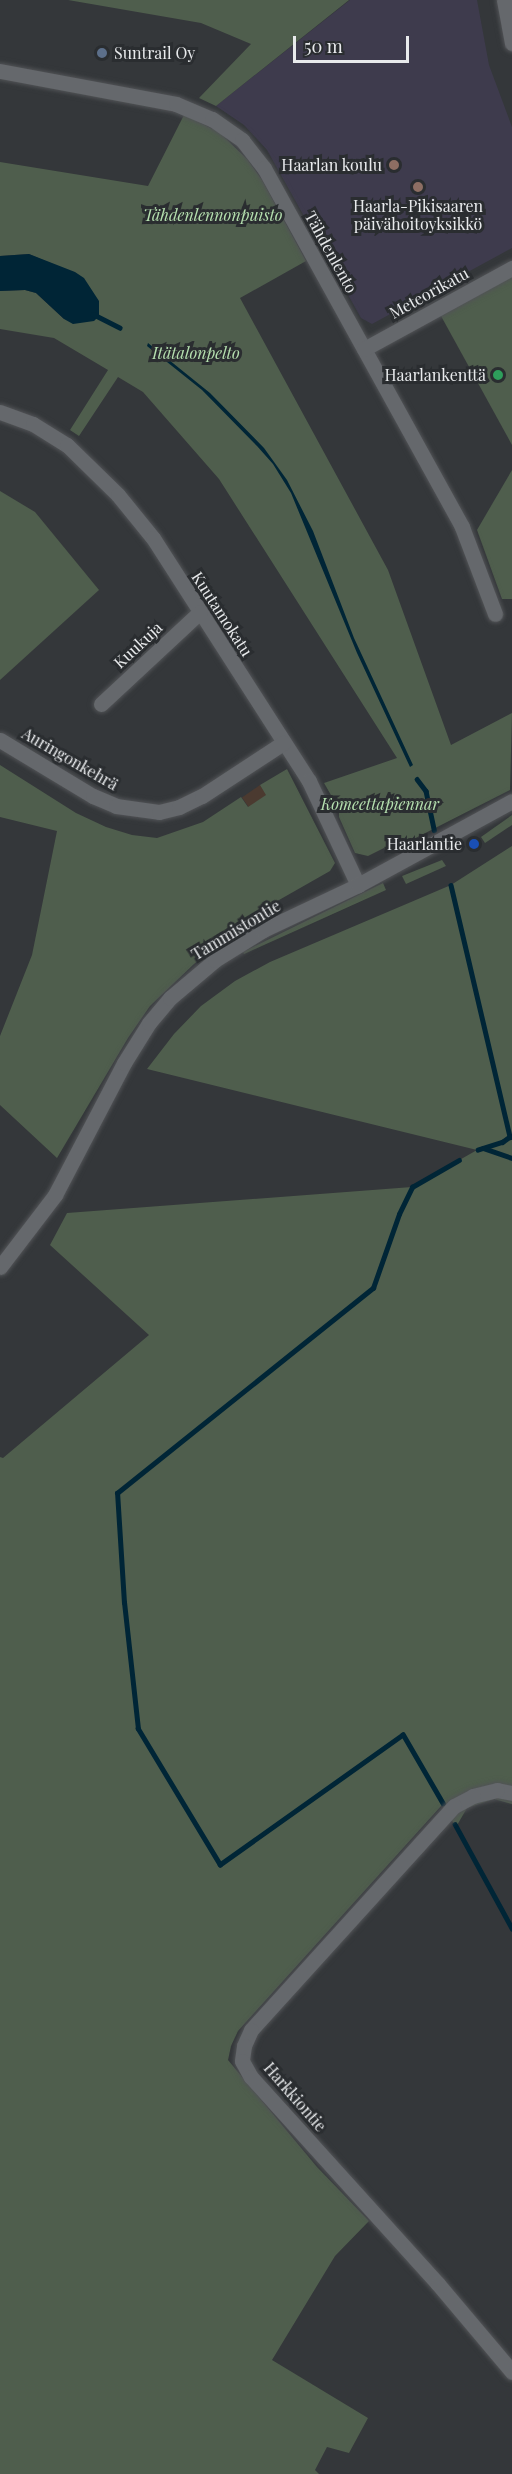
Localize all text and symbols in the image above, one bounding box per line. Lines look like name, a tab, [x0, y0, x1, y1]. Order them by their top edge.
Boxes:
scale bar	[296, 24, 412, 62]
text: 50 m	[304, 34, 343, 58]
place label: Suntrail Oy	[114, 43, 195, 63]
marker: Suntrail Oy	[95, 46, 109, 60]
place label: Haarlan koulu	[281, 155, 382, 175]
marker: Haarlan koulu	[387, 158, 401, 172]
marker: Haarla-Pikisaaren päivähoitoyksikkö	[411, 180, 425, 194]
place label: Haarla-Pikisaaren päivähoitoyksikkö	[353, 196, 483, 234]
park label: Tähdenlennonpuisto	[143, 205, 283, 225]
street label: Tähdenlento	[301, 208, 361, 296]
street label: Meteorikatu	[386, 263, 472, 323]
park label: Itätalonpelto	[152, 343, 240, 363]
place label: Haarlankenttä	[384, 365, 486, 385]
marker: Haarlankenttä	[491, 368, 505, 382]
street label: Kuutamokatu	[188, 568, 256, 660]
street label: Kuukuja	[110, 618, 166, 672]
street label: Auringonkehrä	[19, 724, 121, 794]
park label: Komeettapiennar	[321, 794, 439, 814]
place label: Haarlantie	[387, 834, 462, 854]
marker: Haarlantie	[467, 837, 481, 851]
street label: Tammistontie	[188, 896, 284, 964]
street label: Harkkiontie	[260, 2058, 330, 2136]

